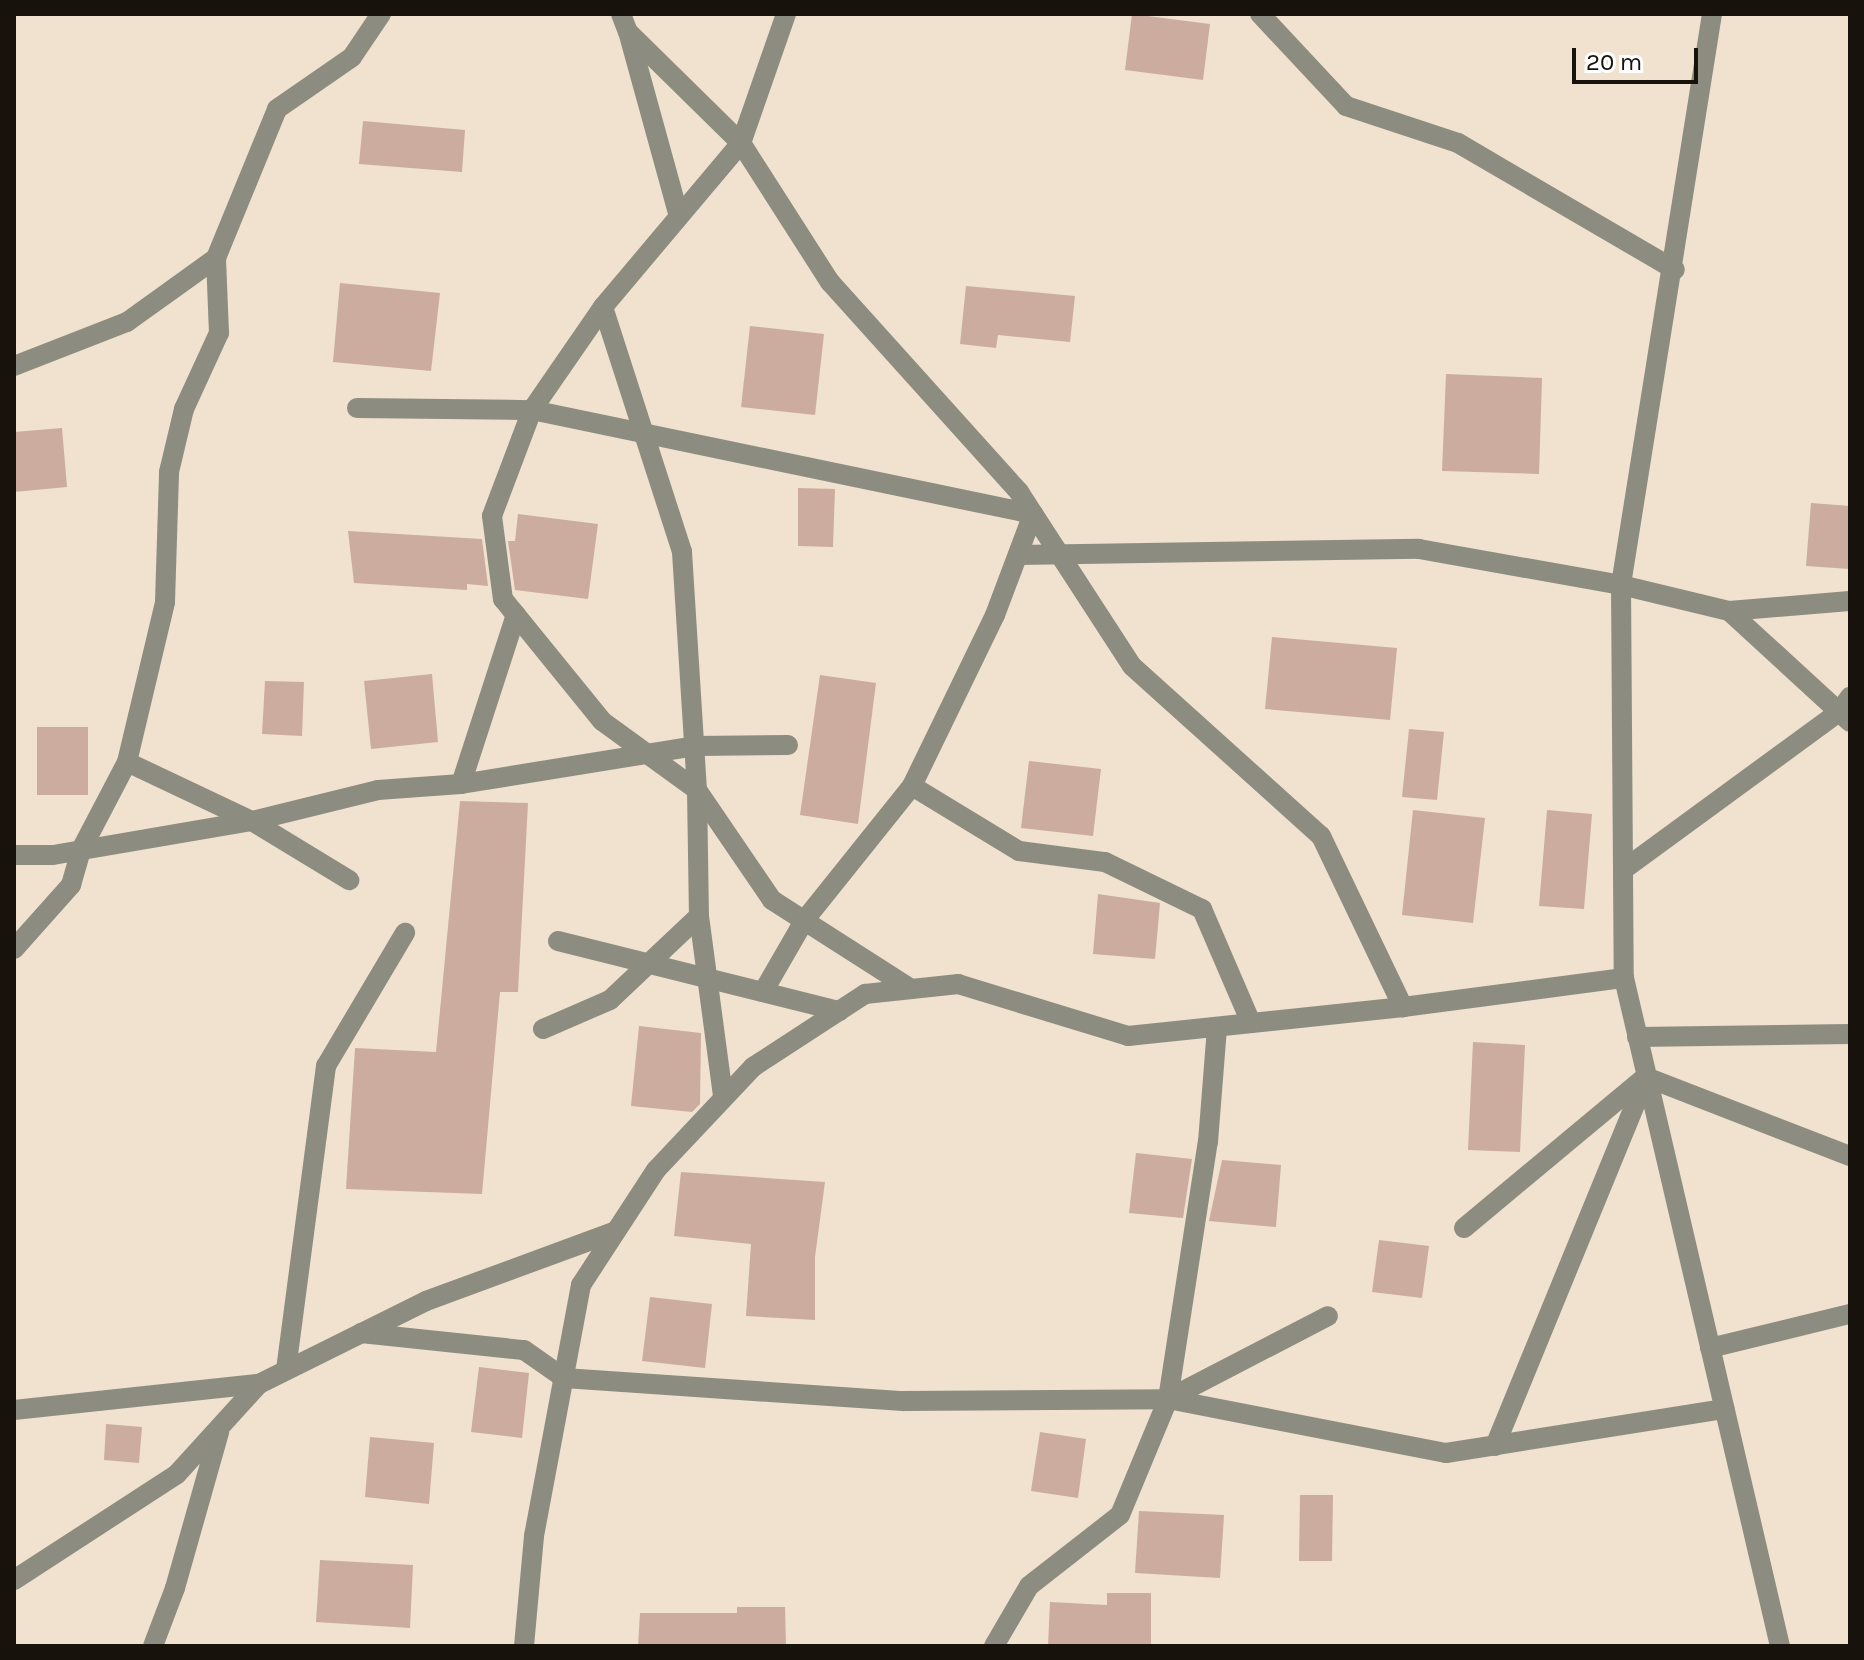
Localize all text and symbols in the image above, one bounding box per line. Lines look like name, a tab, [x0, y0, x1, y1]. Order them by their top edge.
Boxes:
scale bar	[1576, 32, 1702, 82]
text: 20 m	[1586, 48, 1642, 76]

